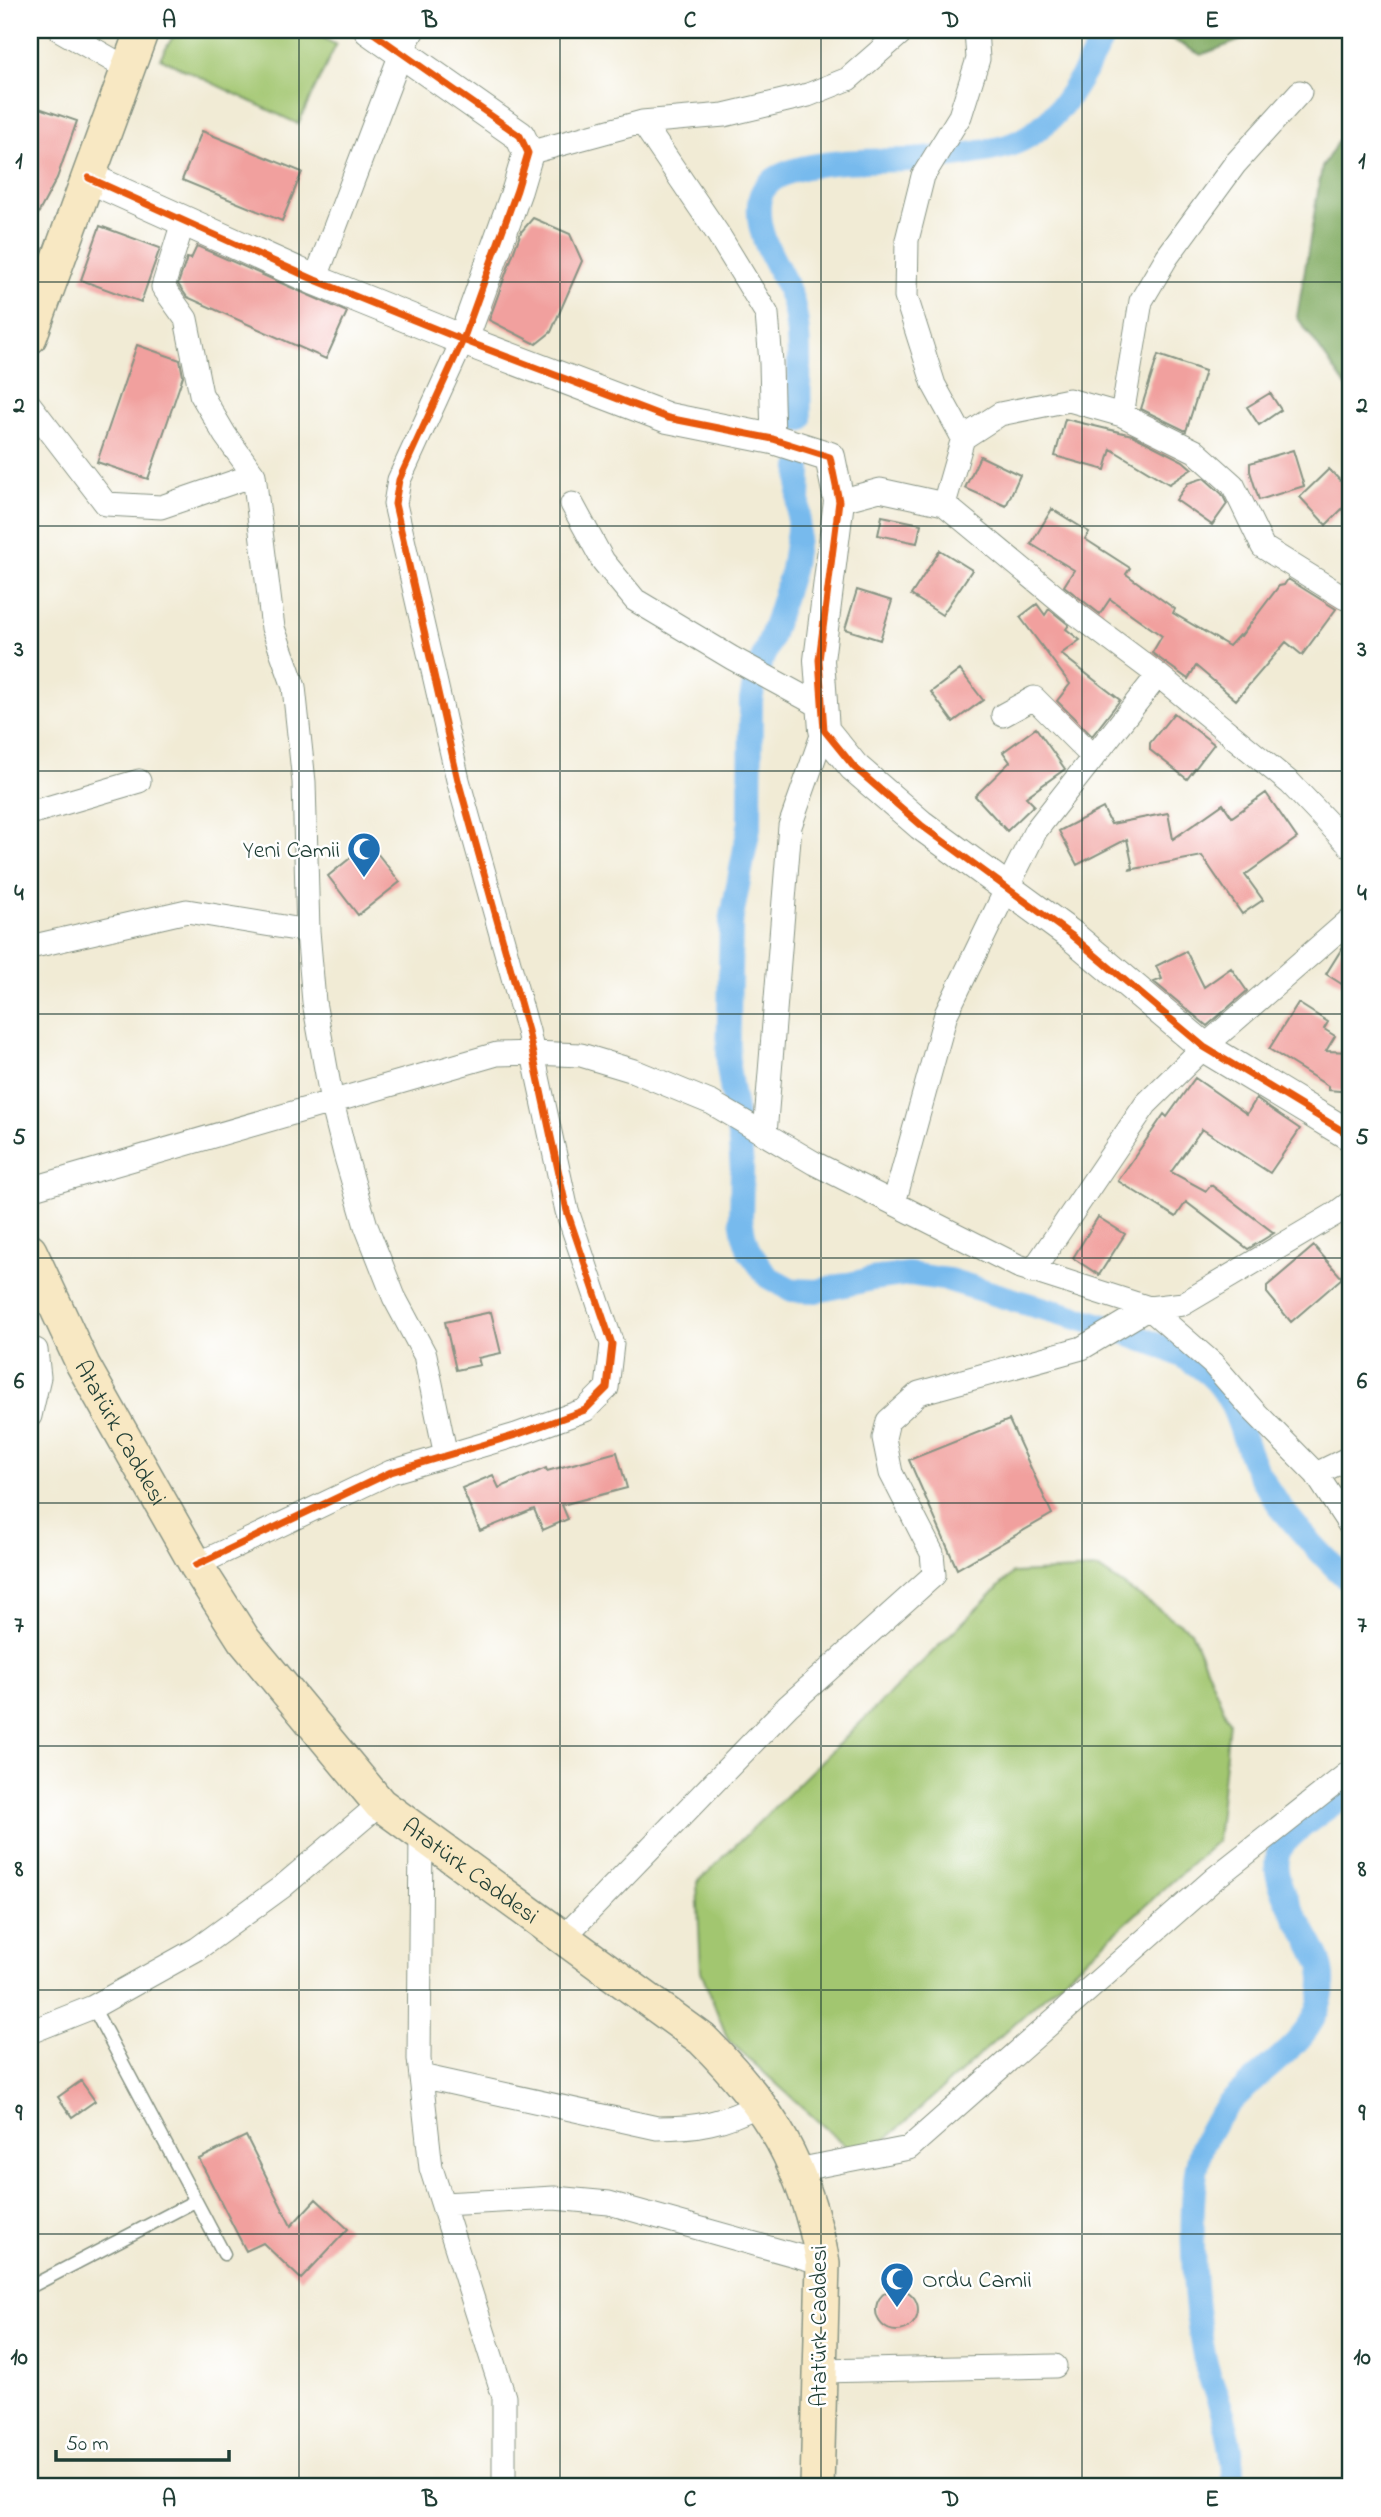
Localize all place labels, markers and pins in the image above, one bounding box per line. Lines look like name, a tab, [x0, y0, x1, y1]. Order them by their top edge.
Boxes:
mosque icon: Yeni Camii	[345, 830, 383, 879]
place label: Yeni Camii	[243, 834, 340, 869]
mosque icon: Ordu Camii	[878, 2260, 916, 2309]
place label: Ordu Camii	[922, 2264, 1032, 2299]

